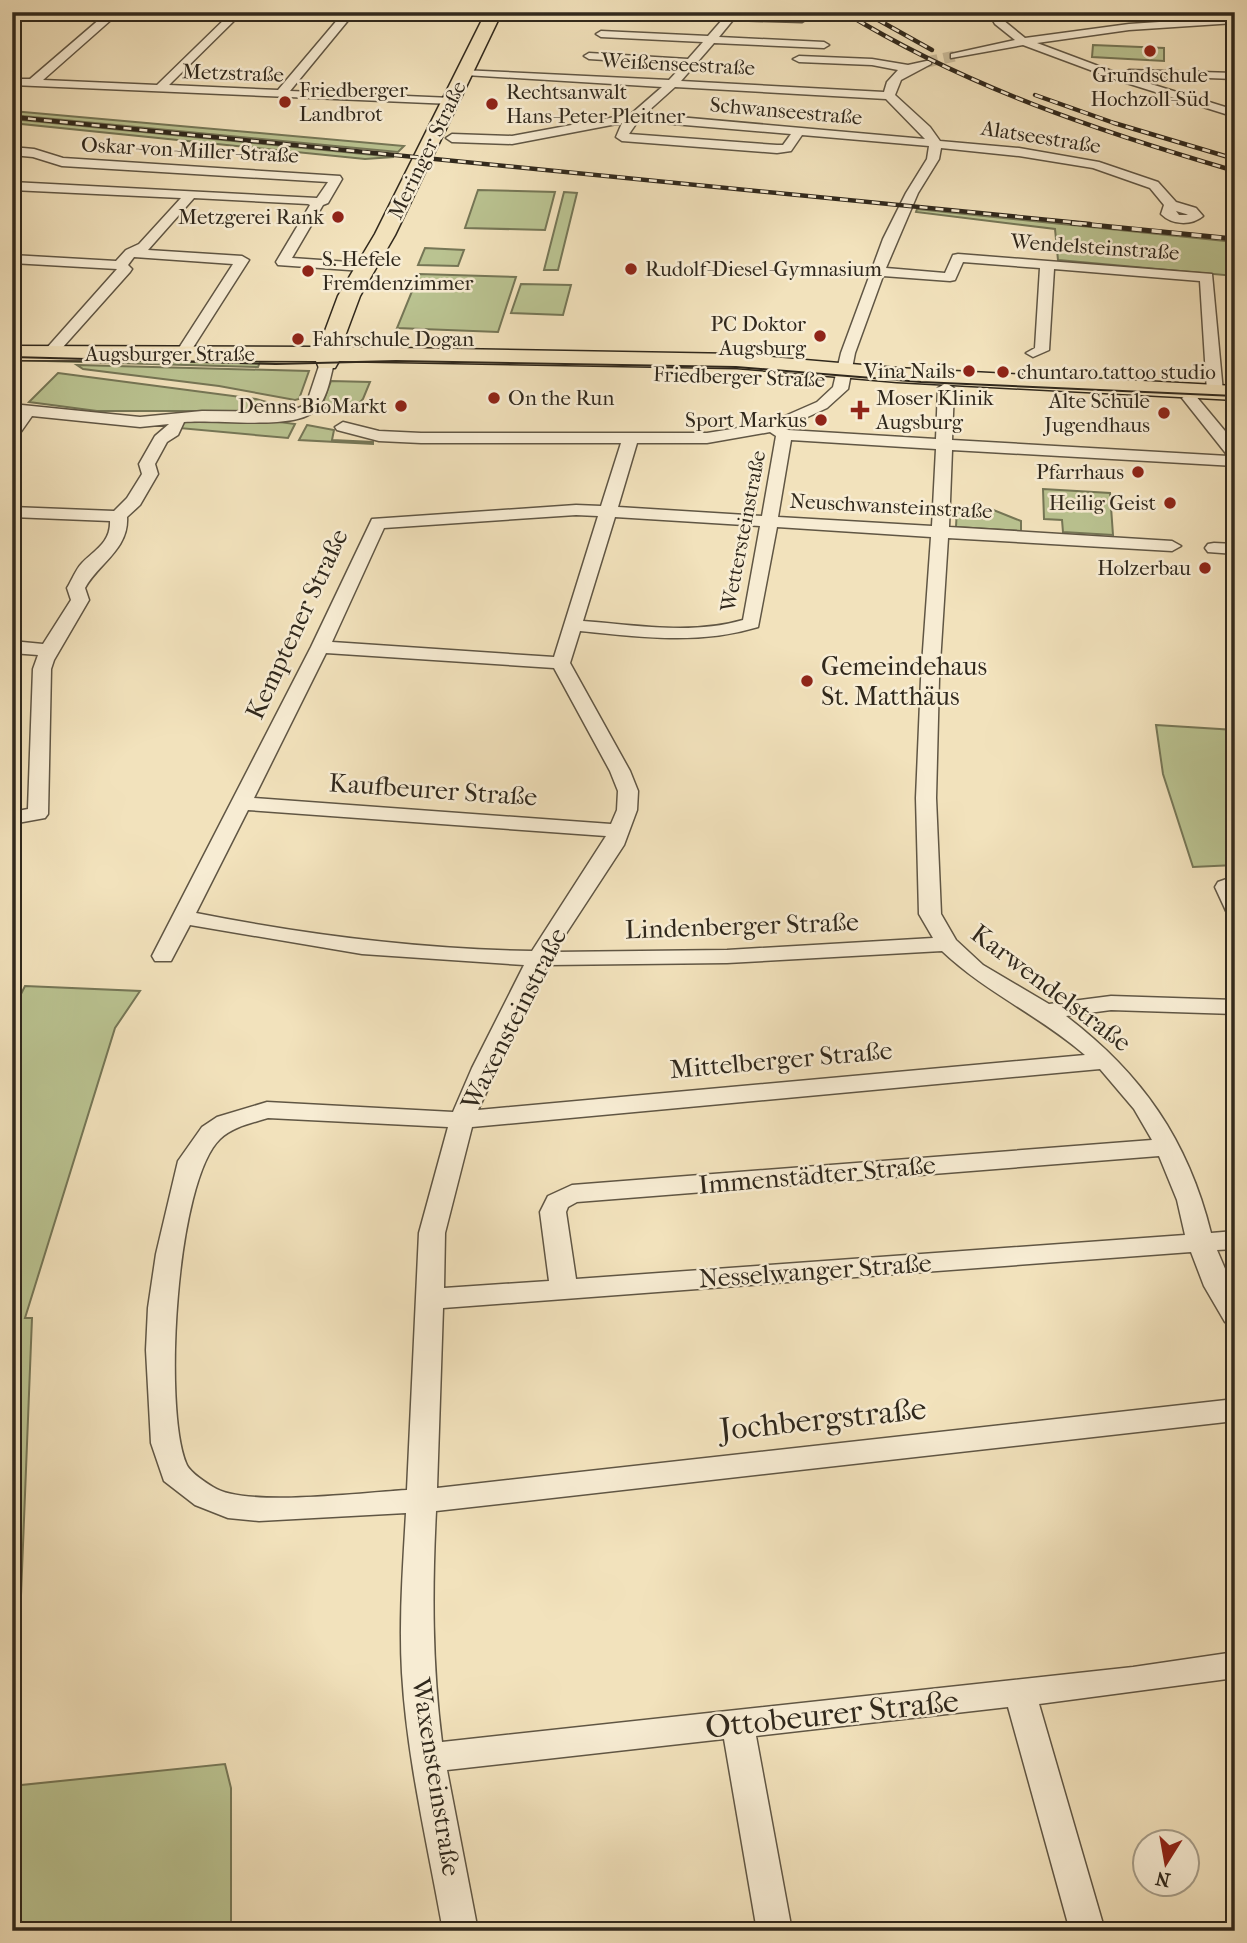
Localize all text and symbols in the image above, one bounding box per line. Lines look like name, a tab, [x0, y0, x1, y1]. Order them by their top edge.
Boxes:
marker: Grundschule Hochzoll-Süd	[1142, 43, 1158, 59]
street label: Weißenseestraße	[599, 48, 756, 80]
street label: Metzstraße	[182, 59, 284, 87]
place label: Grundschule Hochzoll-Süd	[1091, 63, 1210, 111]
street label: Meringer Straße	[383, 77, 471, 223]
place label: Friedberger Landbrot	[299, 78, 408, 126]
place label: Rechtsanwalt Hans-Peter Pleitner	[506, 80, 685, 128]
street label: Schwanseestraße	[709, 92, 863, 130]
marker: Friedberger Landbrot	[277, 94, 293, 110]
marker: Rechtsanwalt Hans-Peter Pleitner	[484, 96, 500, 112]
street label: Alatseestraße	[978, 116, 1103, 158]
street label: Oskar-von-Miller-Straße	[81, 132, 299, 168]
place label: Metzgerei Rank	[178, 205, 324, 229]
marker: Metzgerei Rank	[330, 209, 346, 225]
street label: Wendelsteinstraße	[1009, 229, 1180, 265]
place label: S. Hefele Fremdenzimmer	[322, 247, 474, 295]
place label: Rudolf-Diesel-Gymnasium	[645, 257, 882, 281]
marker: Rudolf-Diesel-Gymnasium	[623, 261, 639, 277]
marker: S. Hefele Fremdenzimmer	[300, 263, 316, 279]
place label: PC Doktor Augsburg	[710, 312, 807, 360]
place label: Fahrschule Dogan	[312, 327, 474, 351]
marker: PC Doktor Augsburg	[812, 328, 828, 344]
marker: Fahrschule Dogan	[290, 331, 306, 347]
street label: Augsburger Straße	[84, 342, 255, 366]
place label: Vina Nails	[863, 359, 955, 383]
place label: chuntaro tattoo studio	[1017, 360, 1216, 384]
street label: Friedberger Straße	[653, 362, 825, 392]
marker: Vina Nails	[961, 363, 977, 379]
marker: chuntaro tattoo studio	[995, 364, 1011, 380]
place label: On the Run	[508, 386, 614, 410]
place label: Moser Klinik Augsburg	[875, 386, 994, 434]
place label: Alte Schule Jugendhaus	[1042, 389, 1150, 437]
marker: On the Run	[486, 390, 502, 406]
place label: Denns BioMarkt	[238, 394, 388, 418]
marker: Denns BioMarkt	[393, 398, 409, 414]
marker: Moser Klinik Augsburg	[850, 400, 870, 420]
marker: Alte Schule Jugendhaus	[1156, 405, 1172, 421]
place label: Sport Markus	[685, 408, 807, 432]
marker: Sport Markus	[813, 412, 829, 428]
street label: Wettersteinstraße	[715, 448, 770, 615]
place label: Pfarrhaus	[1036, 460, 1124, 484]
marker: Pfarrhaus	[1130, 464, 1146, 480]
street label: Neuschwansteinstraße	[789, 489, 993, 523]
place label: Heilig Geist	[1049, 491, 1156, 515]
marker: Heilig Geist	[1162, 495, 1178, 511]
street label: Kemptener Straße	[239, 524, 355, 724]
place label: Holzerbau	[1097, 556, 1191, 580]
marker: Holzerbau	[1197, 560, 1213, 576]
place label: Gemeindehaus St. Matthäus	[821, 651, 987, 712]
marker: Gemeindehaus St. Matthäus	[799, 673, 815, 689]
street label: Kaufbeurer Straße	[328, 767, 538, 813]
street label: Lindenberger Straße	[625, 906, 860, 946]
street label: Karwendelstraße	[965, 918, 1137, 1058]
street label: Waxensteinstraße	[454, 923, 573, 1116]
street label: Mittelberger Straße	[668, 1035, 894, 1085]
street label: Immenstädter Straße	[697, 1149, 937, 1201]
street label: Nesselwanger Straße	[697, 1247, 933, 1295]
street label: Jochbergstraße	[715, 1390, 928, 1449]
street label: Waxensteinstraße	[405, 1675, 467, 1878]
street label: Ottobeurer Straße	[704, 1682, 961, 1746]
north arrow	[1132, 1828, 1202, 1898]
text: N	[1153, 1866, 1172, 1891]

